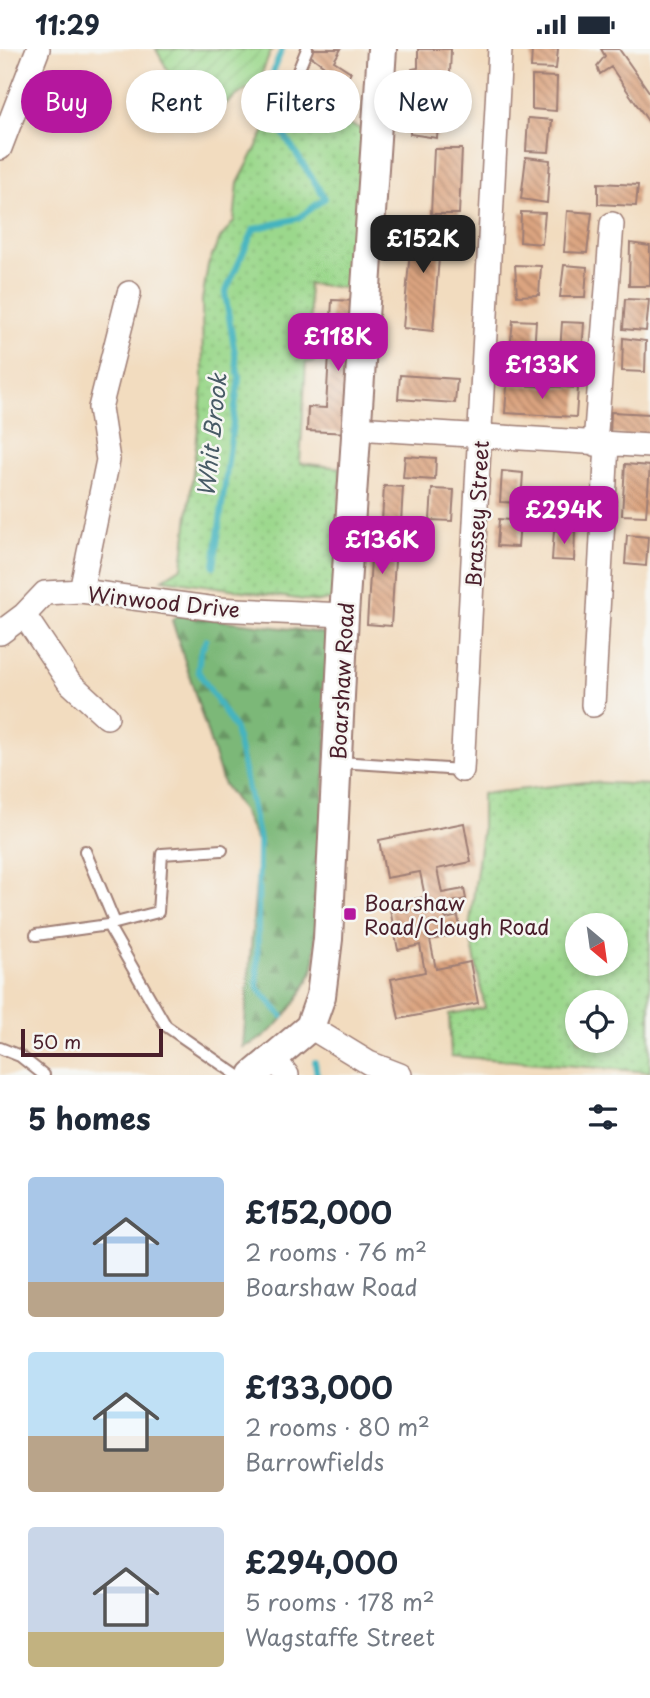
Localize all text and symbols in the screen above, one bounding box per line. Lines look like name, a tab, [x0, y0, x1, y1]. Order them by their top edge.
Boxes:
text: 11:29	[35, 5, 100, 44]
chip: Buy	[21, 70, 112, 133]
chip: Rent	[126, 70, 227, 133]
chip: Filters	[241, 70, 360, 133]
chip: New	[374, 70, 472, 133]
pin: £152K	[374, 215, 472, 275]
text: £152K	[386, 220, 460, 255]
pin: £118K	[289, 313, 387, 373]
text: £118K	[304, 318, 372, 353]
pin: £133K	[493, 341, 591, 401]
text: £133K	[505, 346, 579, 381]
water label: Whit Brook	[187, 371, 235, 498]
street label: Brassey Street	[456, 439, 496, 588]
pin: £294K	[515, 487, 613, 546]
text: £294K	[525, 491, 603, 526]
pin: £136K	[333, 517, 431, 576]
text: £136K	[345, 521, 419, 556]
street label: Winwood Drive	[86, 577, 242, 625]
street label: Boarshaw Road	[321, 601, 361, 761]
place label: Boarshaw Road/Clough Road	[364, 886, 550, 942]
marker: Boarshaw Road/Clough Road	[342, 906, 358, 922]
north arrow	[565, 913, 628, 977]
map controls	[565, 913, 628, 1053]
button: locate	[565, 990, 628, 1053]
scale bar	[21, 1026, 163, 1058]
text: 50 m	[32, 1027, 81, 1055]
text: 5 homes	[28, 1095, 151, 1140]
icon: filters	[584, 1098, 622, 1136]
text: £152,000	[245, 1189, 392, 1234]
icon: home	[84, 1205, 168, 1289]
text: 2 rooms · 76 m²	[245, 1234, 427, 1269]
text: Boarshaw Road	[245, 1269, 418, 1304]
text: £133,000	[245, 1364, 393, 1409]
icon: home	[84, 1380, 168, 1464]
text: 2 rooms · 80 m²	[245, 1409, 430, 1444]
text: Barrowfields	[245, 1444, 384, 1479]
text: £294,000	[245, 1539, 398, 1584]
icon: home	[84, 1555, 168, 1639]
text: 5 rooms · 178 m²	[245, 1584, 435, 1619]
text: Wagstaffe Street	[245, 1619, 435, 1654]

